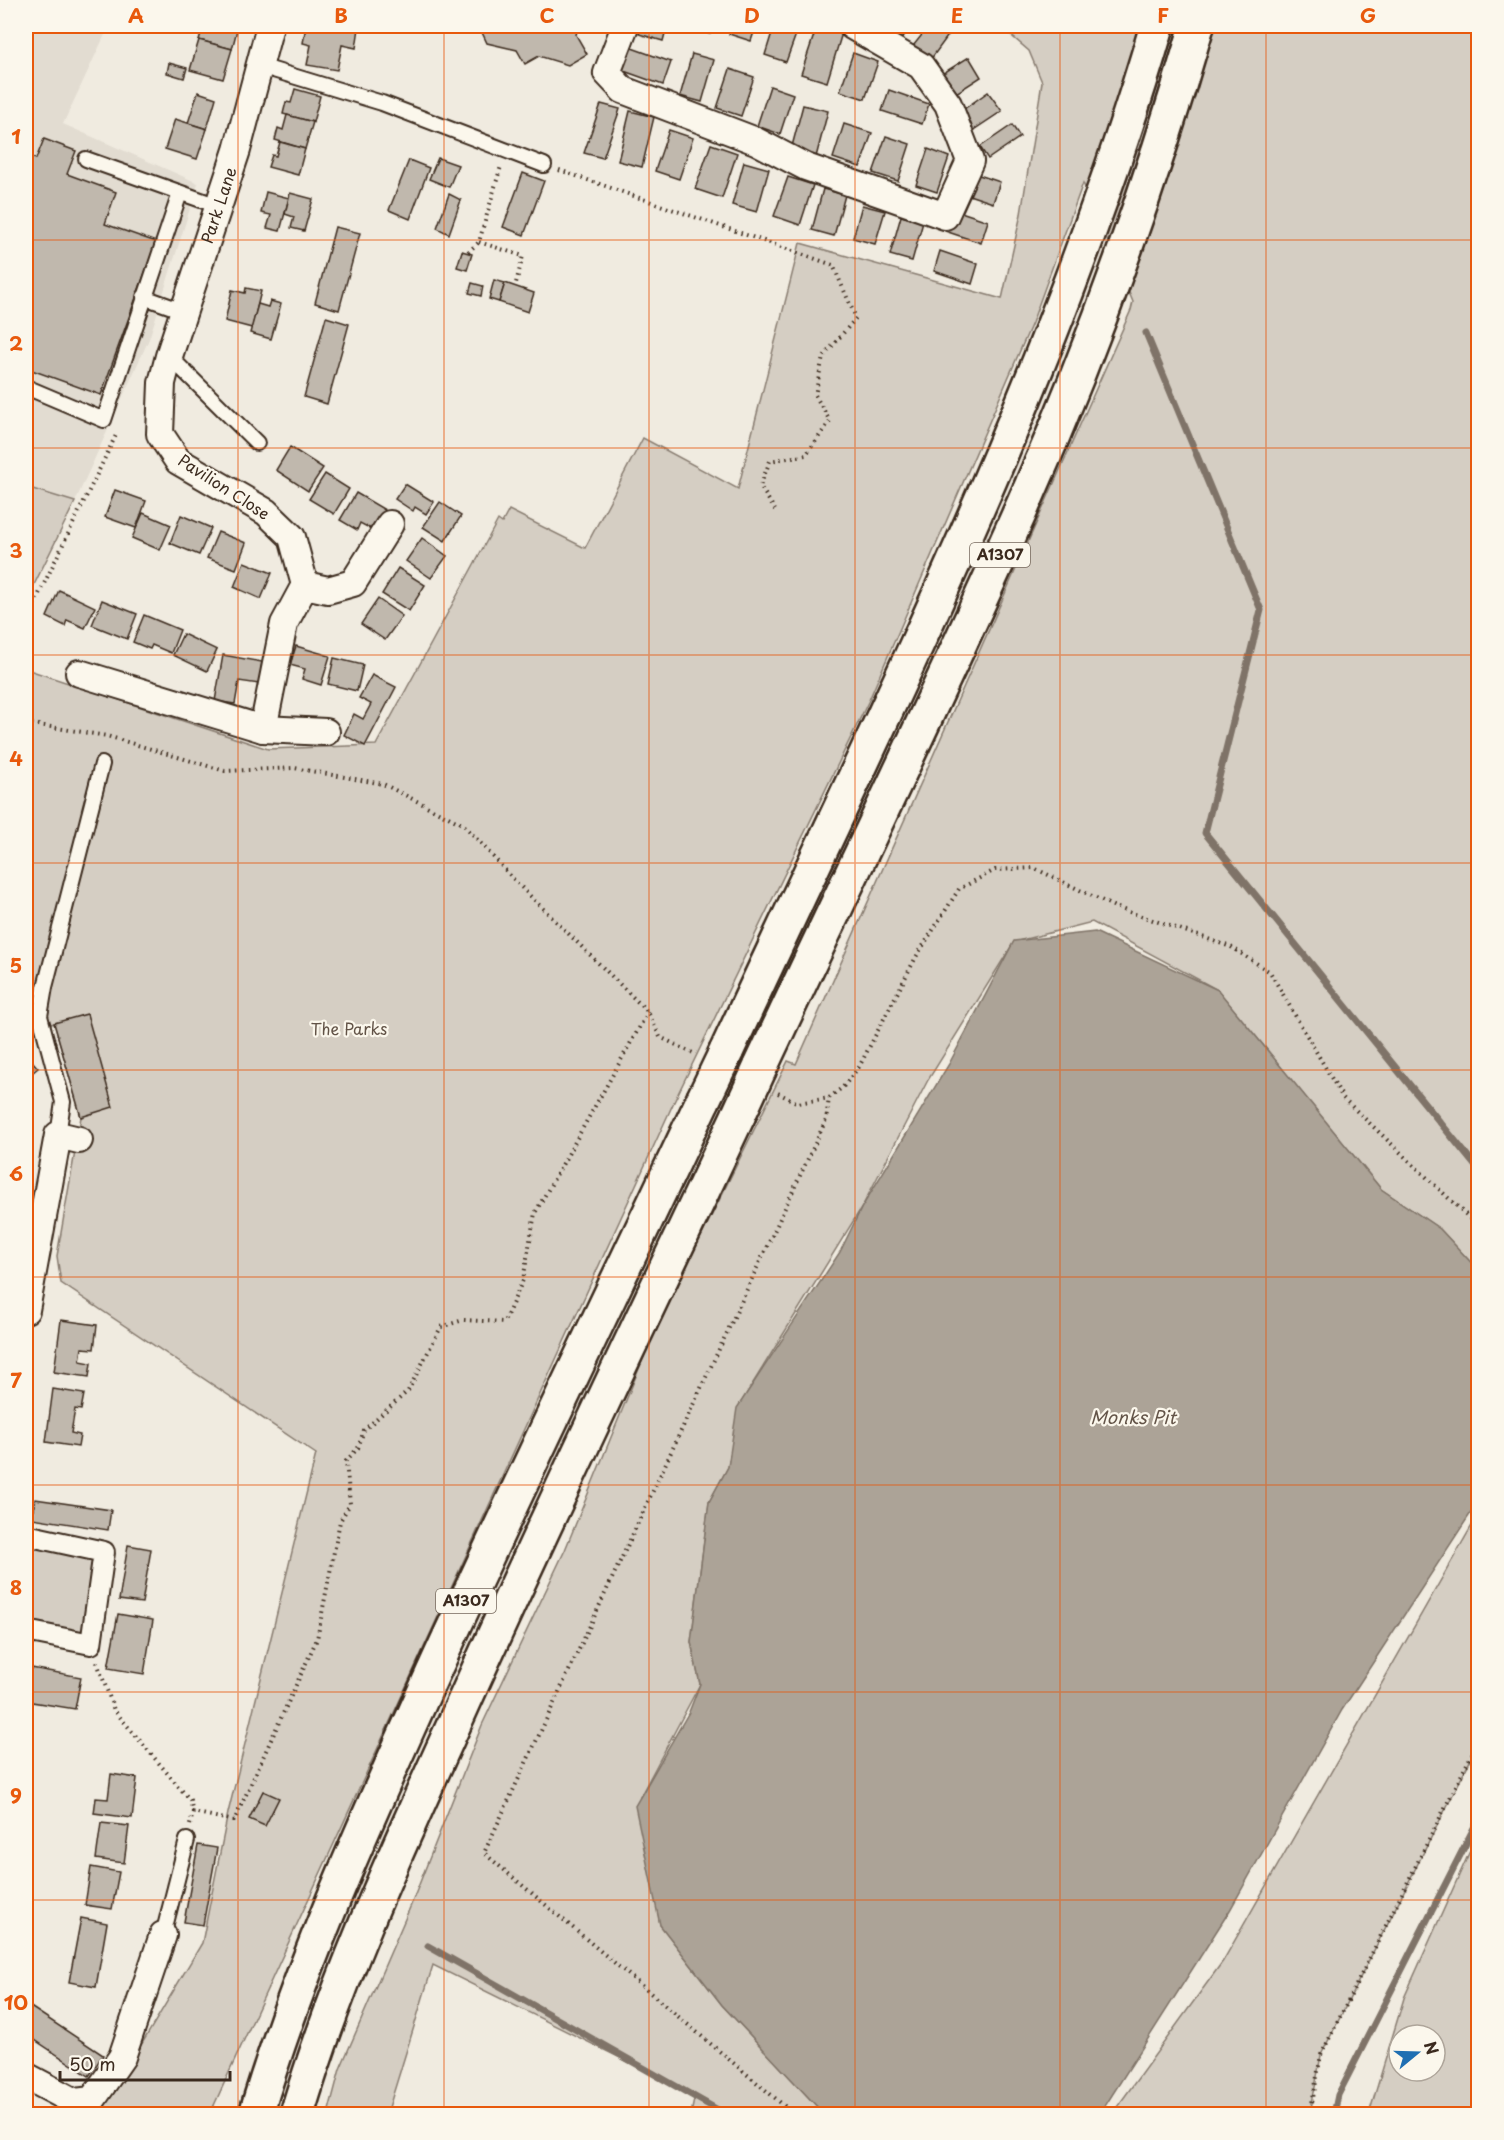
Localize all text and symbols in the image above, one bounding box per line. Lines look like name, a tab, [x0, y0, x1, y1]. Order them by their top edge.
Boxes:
text: A	[128, 0, 144, 30]
text: B	[334, 0, 348, 30]
text: C	[539, 0, 555, 30]
text: D	[744, 0, 760, 30]
text: E	[951, 0, 963, 30]
text: F	[1157, 0, 1169, 30]
text: G	[1360, 0, 1376, 30]
text: 1	[11, 121, 21, 151]
street label: Park Lane	[194, 164, 242, 246]
text: 2	[9, 328, 23, 358]
street label: Pavilion Close	[174, 448, 275, 525]
text: 3	[9, 535, 23, 565]
road number: A1307	[970, 543, 1030, 567]
text: 4	[9, 743, 23, 773]
text: 5	[10, 950, 22, 980]
park label: The Parks	[311, 1016, 387, 1040]
text: 6	[9, 1158, 23, 1188]
text: 7	[10, 1365, 22, 1395]
water label: Monks Pit	[1090, 1403, 1178, 1430]
text: 8	[10, 1572, 22, 1602]
road number: A1307	[436, 1589, 496, 1613]
text: 9	[10, 1780, 22, 1810]
text: 10	[4, 1987, 28, 2017]
north arrow	[1387, 2023, 1447, 2083]
text: N	[1419, 2038, 1446, 2058]
scale bar	[60, 2044, 230, 2082]
text: 50 m	[69, 2050, 116, 2077]

